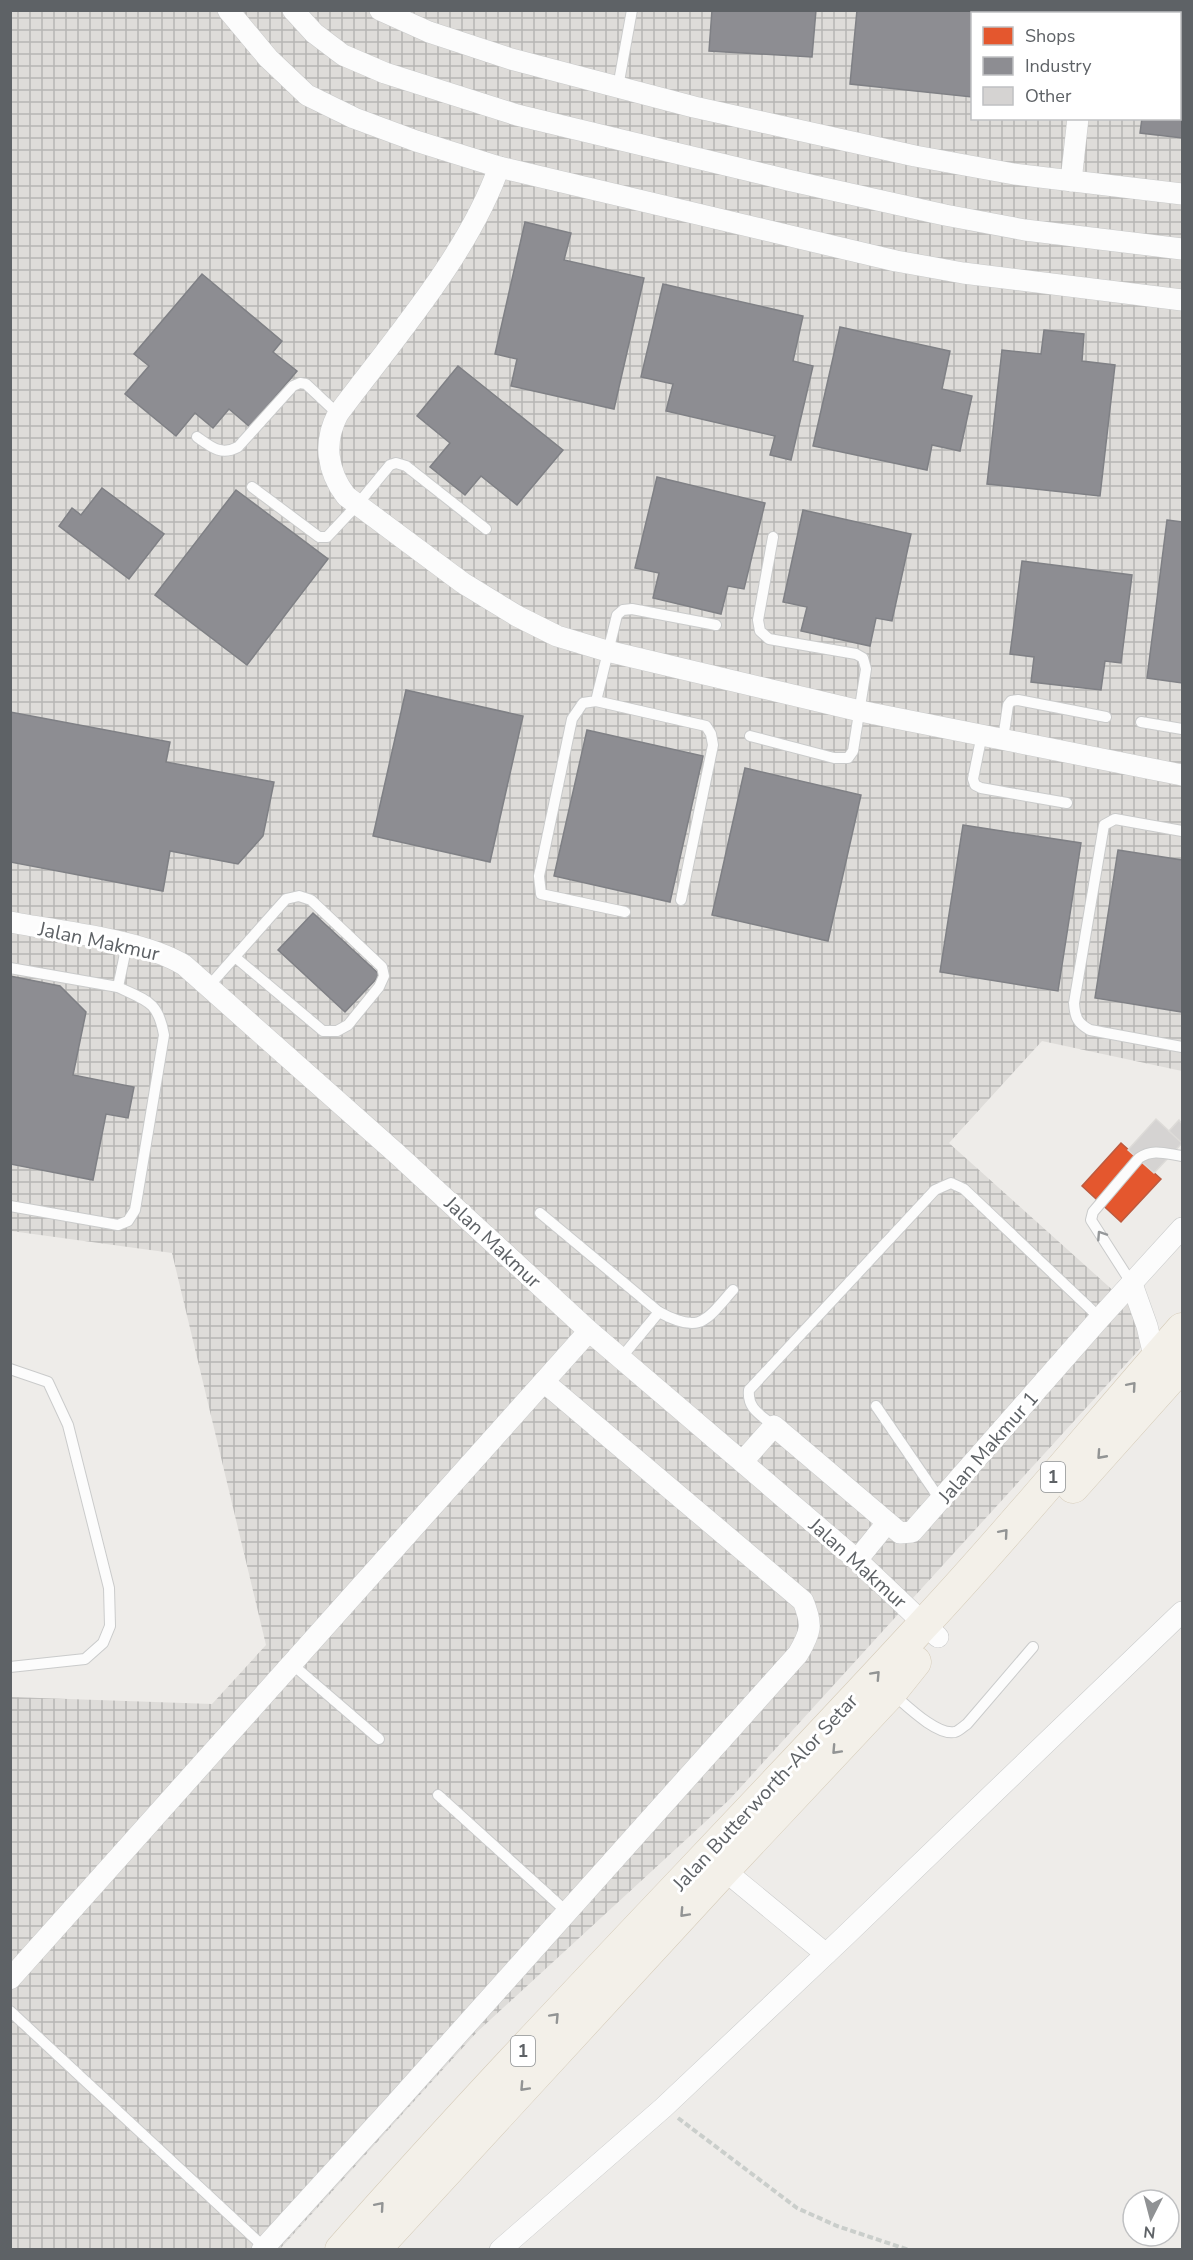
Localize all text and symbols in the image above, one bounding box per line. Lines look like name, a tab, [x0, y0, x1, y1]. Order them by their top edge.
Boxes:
legend	[971, 12, 1181, 120]
text: Shops	[1025, 24, 1075, 48]
text: Industry	[1025, 54, 1092, 78]
text: Other	[1025, 84, 1072, 108]
street label: Jalan Makmur	[35, 915, 162, 968]
street label: Jalan Makmur	[438, 1190, 547, 1294]
one-way arrow	[1096, 1231, 1108, 1241]
one-way arrow	[1125, 1382, 1136, 1393]
street label: Jalan Makmur 1	[931, 1385, 1045, 1510]
one-way arrow	[1097, 1448, 1108, 1459]
road number: 1	[1041, 1462, 1065, 1492]
street label: Jalan Makmur	[802, 1511, 913, 1615]
one-way arrow	[997, 1529, 1008, 1540]
one-way arrow	[869, 1671, 880, 1682]
street label: Jalan Butterworth-Alor Setar	[666, 1688, 864, 1897]
one-way arrow	[833, 1742, 844, 1753]
one-way arrow	[680, 1906, 691, 1916]
one-way arrow	[548, 2013, 559, 2023]
road number: 1	[511, 2036, 535, 2066]
one-way arrow	[520, 2080, 531, 2091]
north arrow	[1121, 2188, 1181, 2248]
one-way arrow	[373, 2202, 384, 2213]
text: N	[1142, 2220, 1157, 2243]

